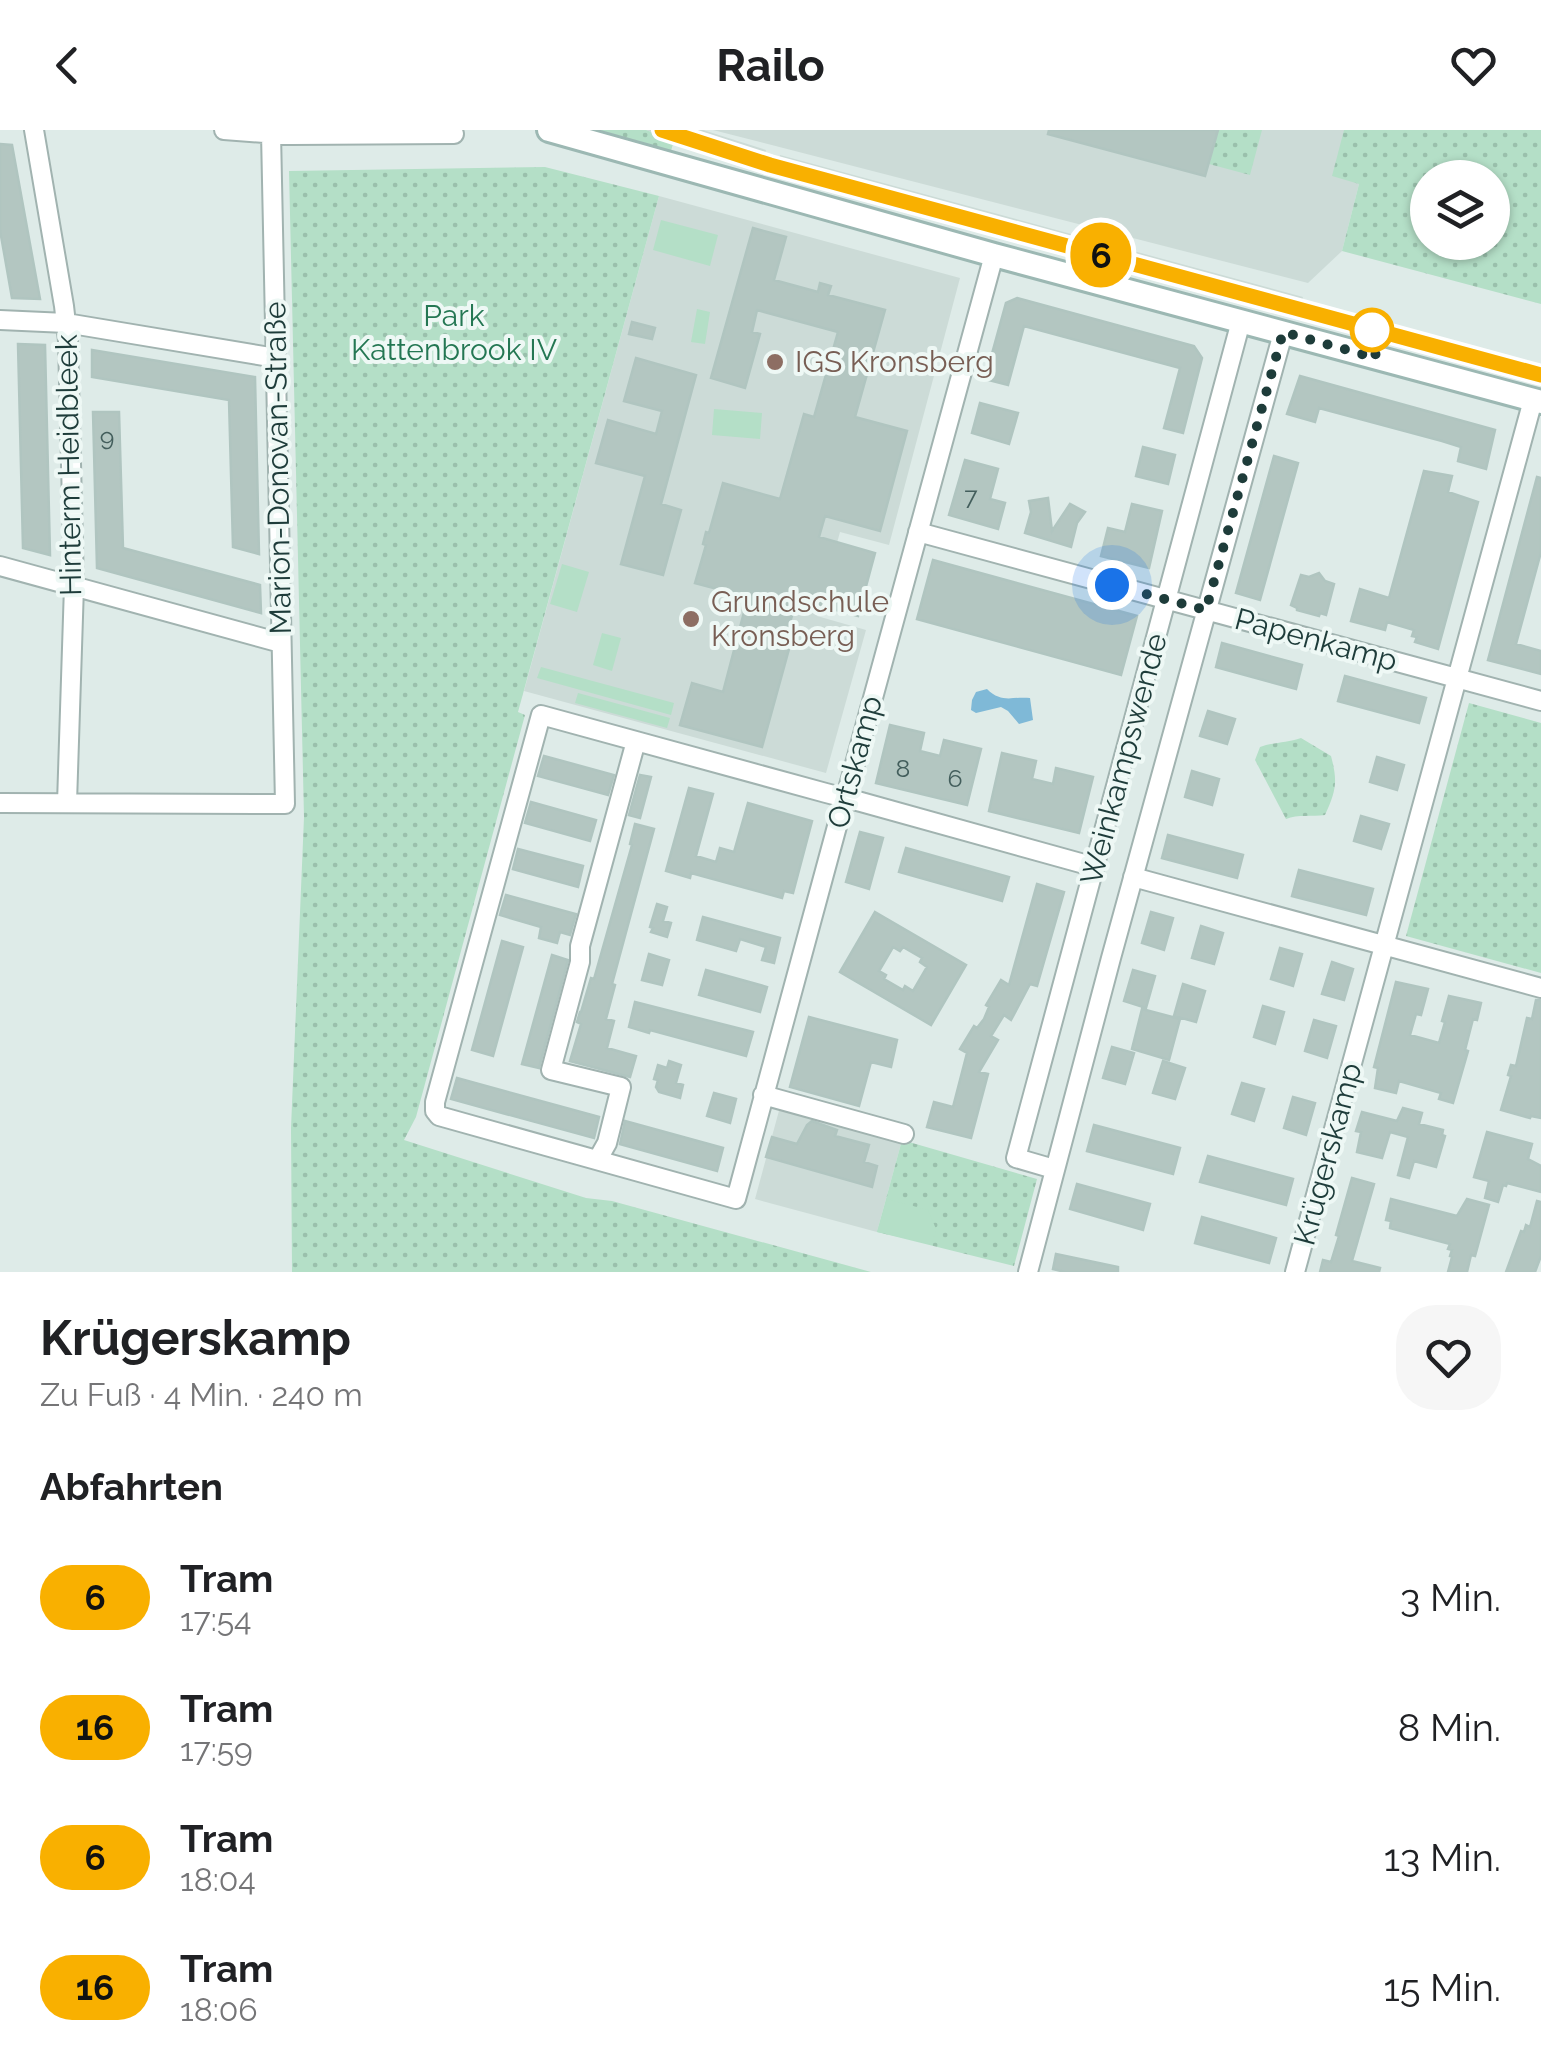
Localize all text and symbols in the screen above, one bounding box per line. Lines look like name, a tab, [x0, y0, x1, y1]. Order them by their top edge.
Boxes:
icon: back	[40, 38, 95, 93]
icon: heart	[1446, 38, 1501, 93]
text: Railo	[716, 39, 825, 92]
map controls	[1410, 160, 1510, 260]
button: layers	[1410, 160, 1510, 260]
line badge: 6	[1068, 222, 1134, 288]
text: 6	[1090, 235, 1112, 276]
park label: Park Kattenbrook IV	[351, 298, 557, 367]
street label: Marion-Donovan-Straße	[257, 301, 298, 635]
unlabelled marker	[1351, 309, 1393, 351]
street label: Hinterm Heidbleek	[49, 334, 88, 596]
place label: IGS Kronsberg	[795, 344, 994, 379]
marker: IGS Kronsberg	[764, 351, 786, 373]
house number: 9	[100, 422, 114, 452]
house number: 7	[964, 481, 978, 511]
your location	[1087, 560, 1137, 610]
place label: Grundschule Kronsberg	[711, 584, 889, 653]
street label: Papenkamp	[1231, 601, 1401, 678]
marker: Grundschule Kronsberg	[680, 608, 702, 630]
street label: Weinkampswende	[1073, 629, 1174, 888]
street label: Ortskamp	[820, 692, 889, 832]
house number: 8	[896, 753, 910, 783]
house number: 6	[947, 763, 963, 793]
street label: Krügerskamp	[1286, 1059, 1369, 1249]
button: heart	[1396, 1305, 1501, 1410]
text: Krügerskamp	[40, 1310, 351, 1366]
text: Zu Fuß · 4 Min. · 240 m	[40, 1376, 363, 1413]
text: Abfahrten	[40, 1464, 223, 1509]
text: Tram	[180, 1556, 273, 1601]
text: 3 Min.	[1400, 1575, 1501, 1620]
text: 6	[84, 1577, 106, 1618]
text: 17:54	[180, 1601, 252, 1638]
text: Tram	[180, 1686, 273, 1731]
text: 8 Min.	[1398, 1705, 1501, 1750]
text: 16	[76, 1707, 114, 1748]
text: 17:59	[180, 1731, 253, 1768]
text: Tram	[180, 1816, 273, 1861]
text: 13 Min.	[1384, 1835, 1501, 1880]
text: 6	[84, 1837, 106, 1878]
text: 18:04	[180, 1861, 256, 1898]
text: Tram	[180, 1946, 273, 1991]
text: 15 Min.	[1383, 1965, 1501, 2010]
text: 16	[76, 1967, 114, 2008]
text: 18:06	[180, 1991, 258, 2028]

